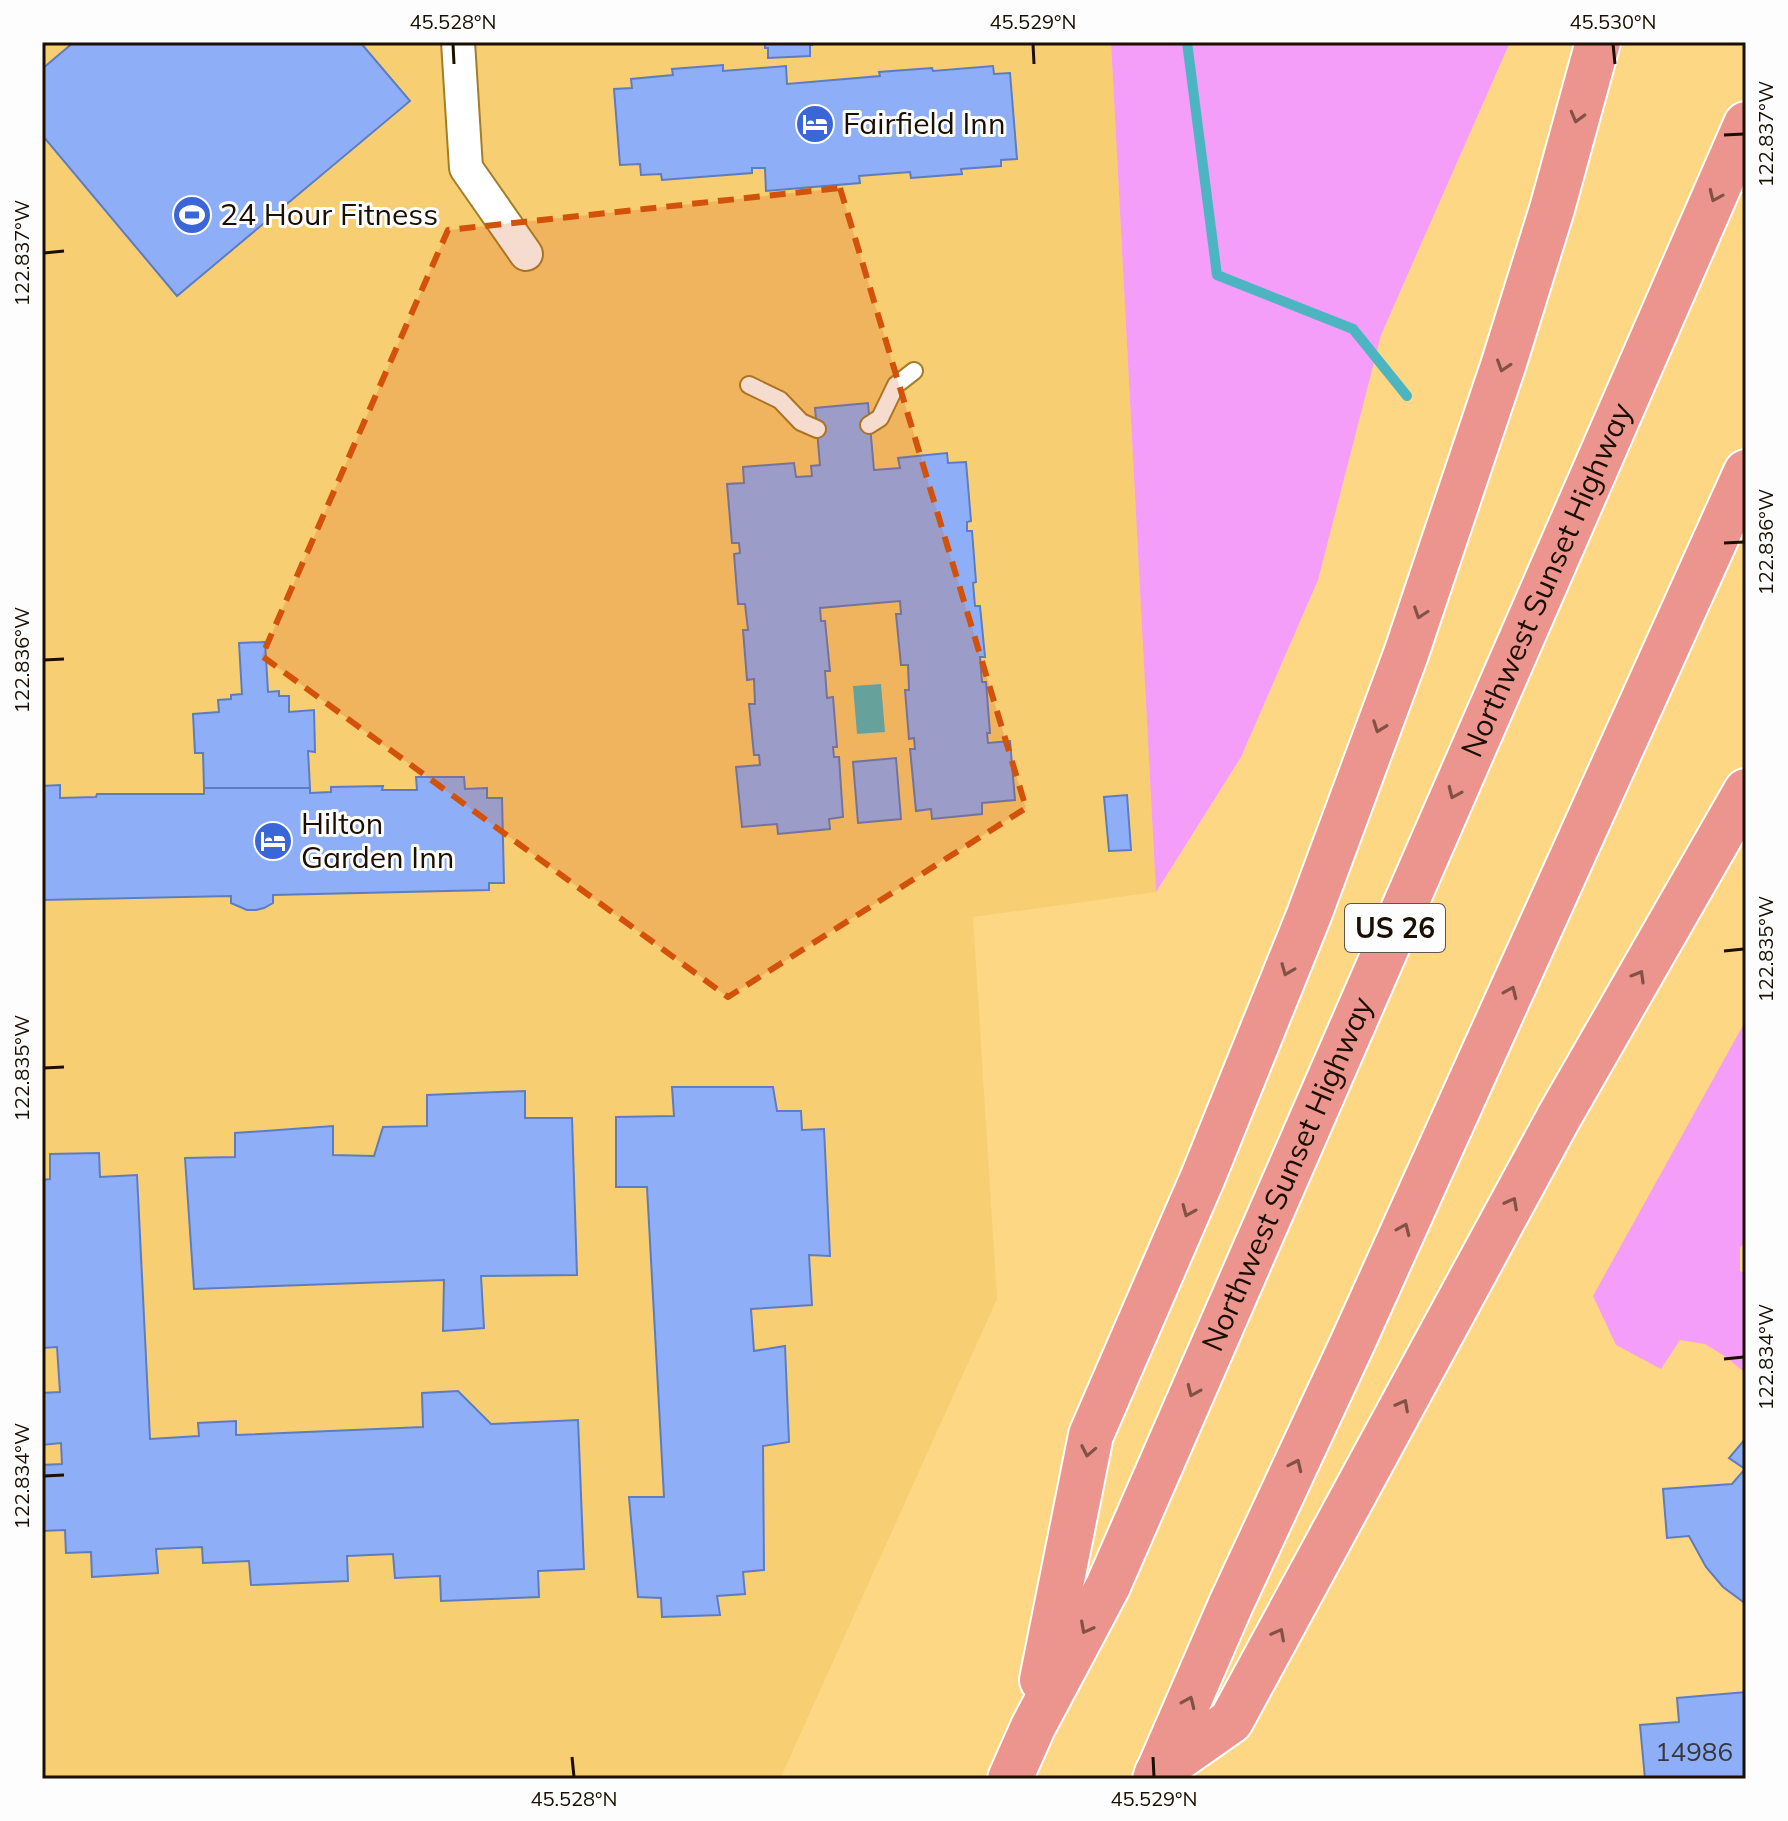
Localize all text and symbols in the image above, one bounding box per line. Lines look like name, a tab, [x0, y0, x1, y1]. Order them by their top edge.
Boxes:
text: 45.528°N	[410, 9, 496, 34]
text: 45.529°N	[990, 9, 1076, 34]
text: 45.530°N	[1570, 9, 1656, 34]
text: 122.837°W	[1753, 81, 1778, 187]
hotel icon: Fairfield Inn	[794, 103, 836, 145]
place label: Fairfield Inn	[843, 104, 1006, 142]
one-way arrow	[1570, 110, 1586, 124]
one-way arrow	[1708, 188, 1724, 202]
sports icon: 24 Hour Fitness	[171, 194, 213, 236]
place label: 24 Hour Fitness	[220, 195, 438, 233]
text: 122.837°W	[9, 200, 34, 306]
one-way arrow	[1496, 359, 1512, 373]
street label: Northwest Sunset Highway	[1452, 397, 1640, 763]
text: 122.836°W	[1753, 489, 1778, 595]
one-way arrow	[1413, 605, 1429, 619]
text: 122.836°W	[9, 607, 34, 713]
one-way arrow	[1372, 719, 1389, 733]
one-way arrow	[1448, 785, 1464, 799]
place label: Hilton Garden Inn	[301, 804, 454, 876]
hotel icon: Hilton Garden Inn	[252, 820, 294, 862]
text: 122.835°W	[1753, 896, 1778, 1002]
road number: US 26	[1345, 904, 1445, 952]
one-way arrow	[1280, 962, 1296, 977]
one-way arrow	[1630, 970, 1645, 985]
one-way arrow	[1502, 985, 1518, 1000]
street label: Northwest Sunset Highway	[1193, 991, 1381, 1357]
text: 122.835°W	[9, 1015, 34, 1121]
one-way arrow	[1502, 1197, 1518, 1212]
one-way arrow	[1181, 1203, 1197, 1217]
one-way arrow	[1395, 1222, 1411, 1237]
text: 122.834°W	[1753, 1304, 1778, 1410]
one-way arrow	[1187, 1383, 1203, 1397]
one-way arrow	[1393, 1399, 1408, 1413]
text: 122.834°W	[9, 1423, 34, 1529]
one-way arrow	[1080, 1444, 1097, 1457]
one-way arrow	[1286, 1459, 1302, 1473]
one-way arrow	[1080, 1619, 1096, 1633]
one-way arrow	[1269, 1628, 1285, 1642]
one-way arrow	[1179, 1696, 1195, 1710]
house number: 14986	[1655, 1735, 1733, 1768]
text: 45.528°N	[531, 1786, 617, 1811]
text: 45.529°N	[1111, 1786, 1197, 1811]

